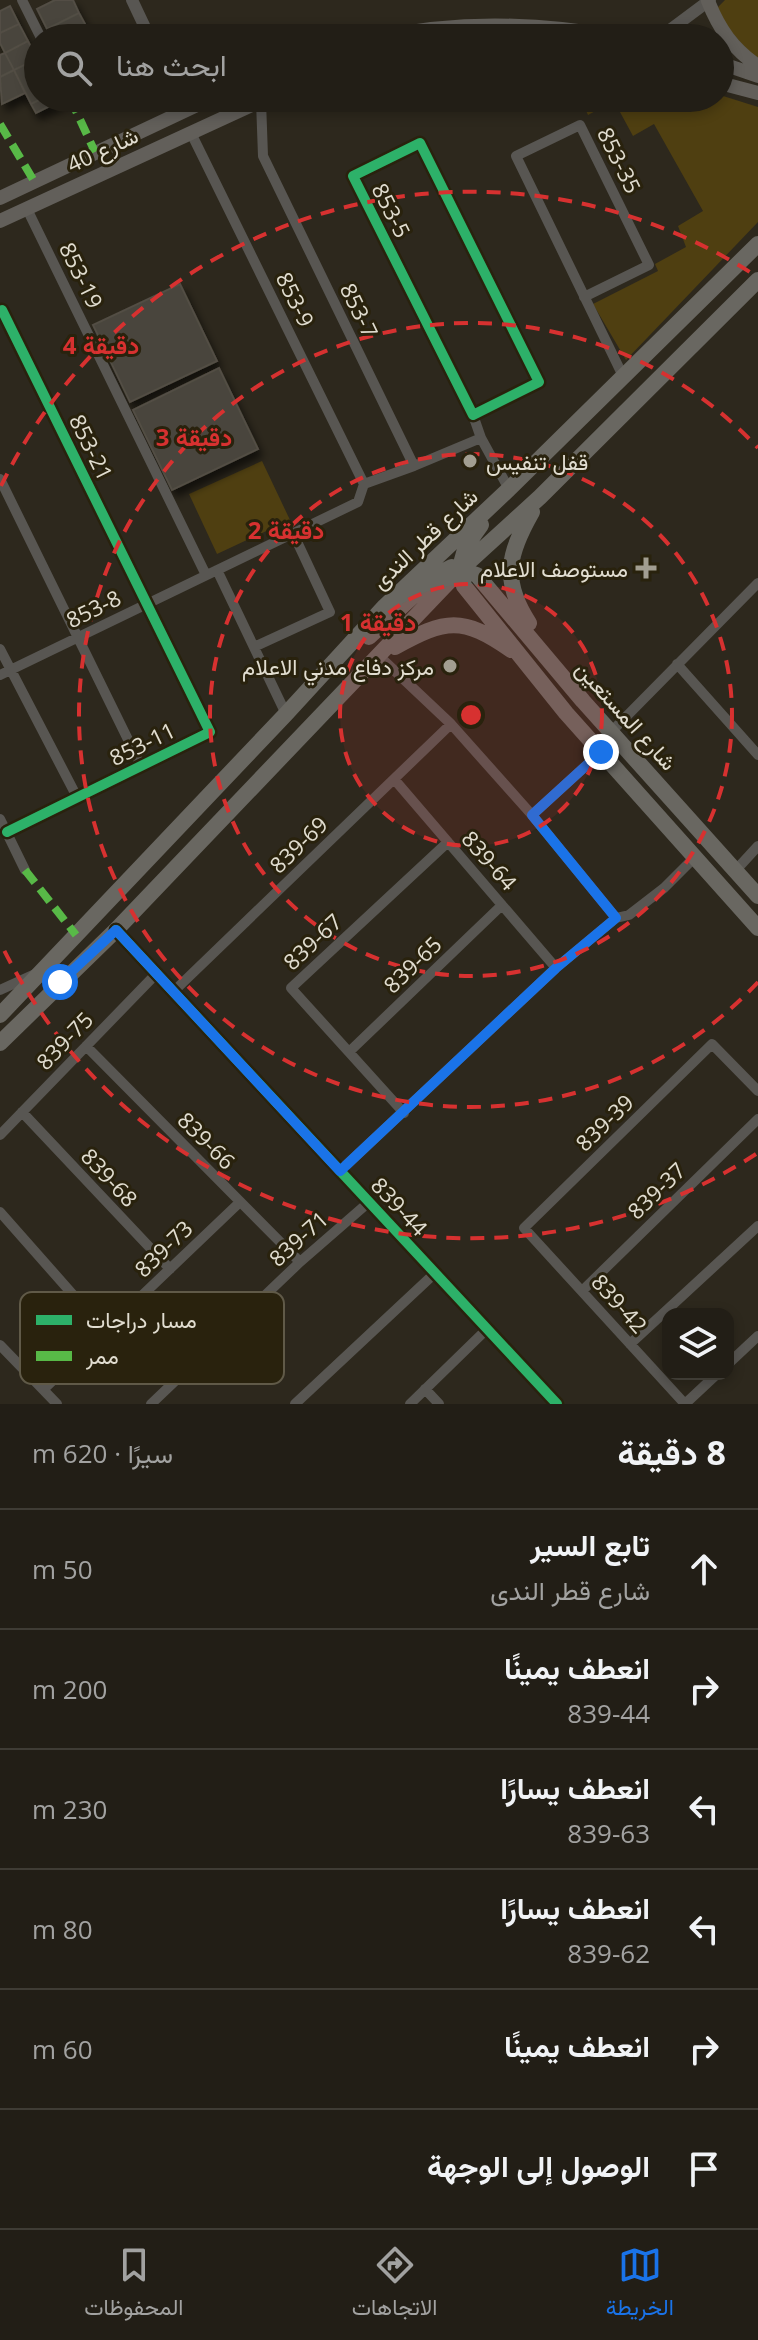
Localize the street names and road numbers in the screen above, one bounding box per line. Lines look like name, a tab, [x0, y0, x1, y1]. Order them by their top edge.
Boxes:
street label: شارع 40	[62, 120, 143, 179]
street label: 853-35	[591, 122, 649, 198]
street label: 853-5	[366, 178, 418, 242]
street label: 853-19	[53, 237, 111, 313]
street label: 853-9	[270, 267, 322, 331]
street label: 853-7	[334, 278, 386, 342]
street label: 853-21	[63, 409, 121, 485]
street label: شارع قطر الندى	[364, 481, 484, 596]
street label: 853-8	[61, 582, 125, 634]
street label: شارع المستعين	[569, 654, 684, 777]
street label: 853-11	[104, 714, 180, 772]
street label: 839-69	[262, 809, 334, 879]
street label: 839-64	[456, 824, 525, 897]
street label: 839-67	[276, 906, 348, 976]
street label: 839-65	[376, 929, 448, 999]
street label: 839-75	[29, 1004, 99, 1076]
street label: 839-39	[568, 1087, 640, 1157]
street label: 839-66	[172, 1105, 242, 1175]
street label: 839-68	[75, 1141, 145, 1213]
street label: 839-37	[620, 1155, 692, 1225]
street label: 839-44	[365, 1170, 435, 1242]
street label: 839-71	[262, 1203, 334, 1273]
street label: 839-73	[127, 1213, 199, 1283]
street label: 839-42	[585, 1267, 655, 1339]

